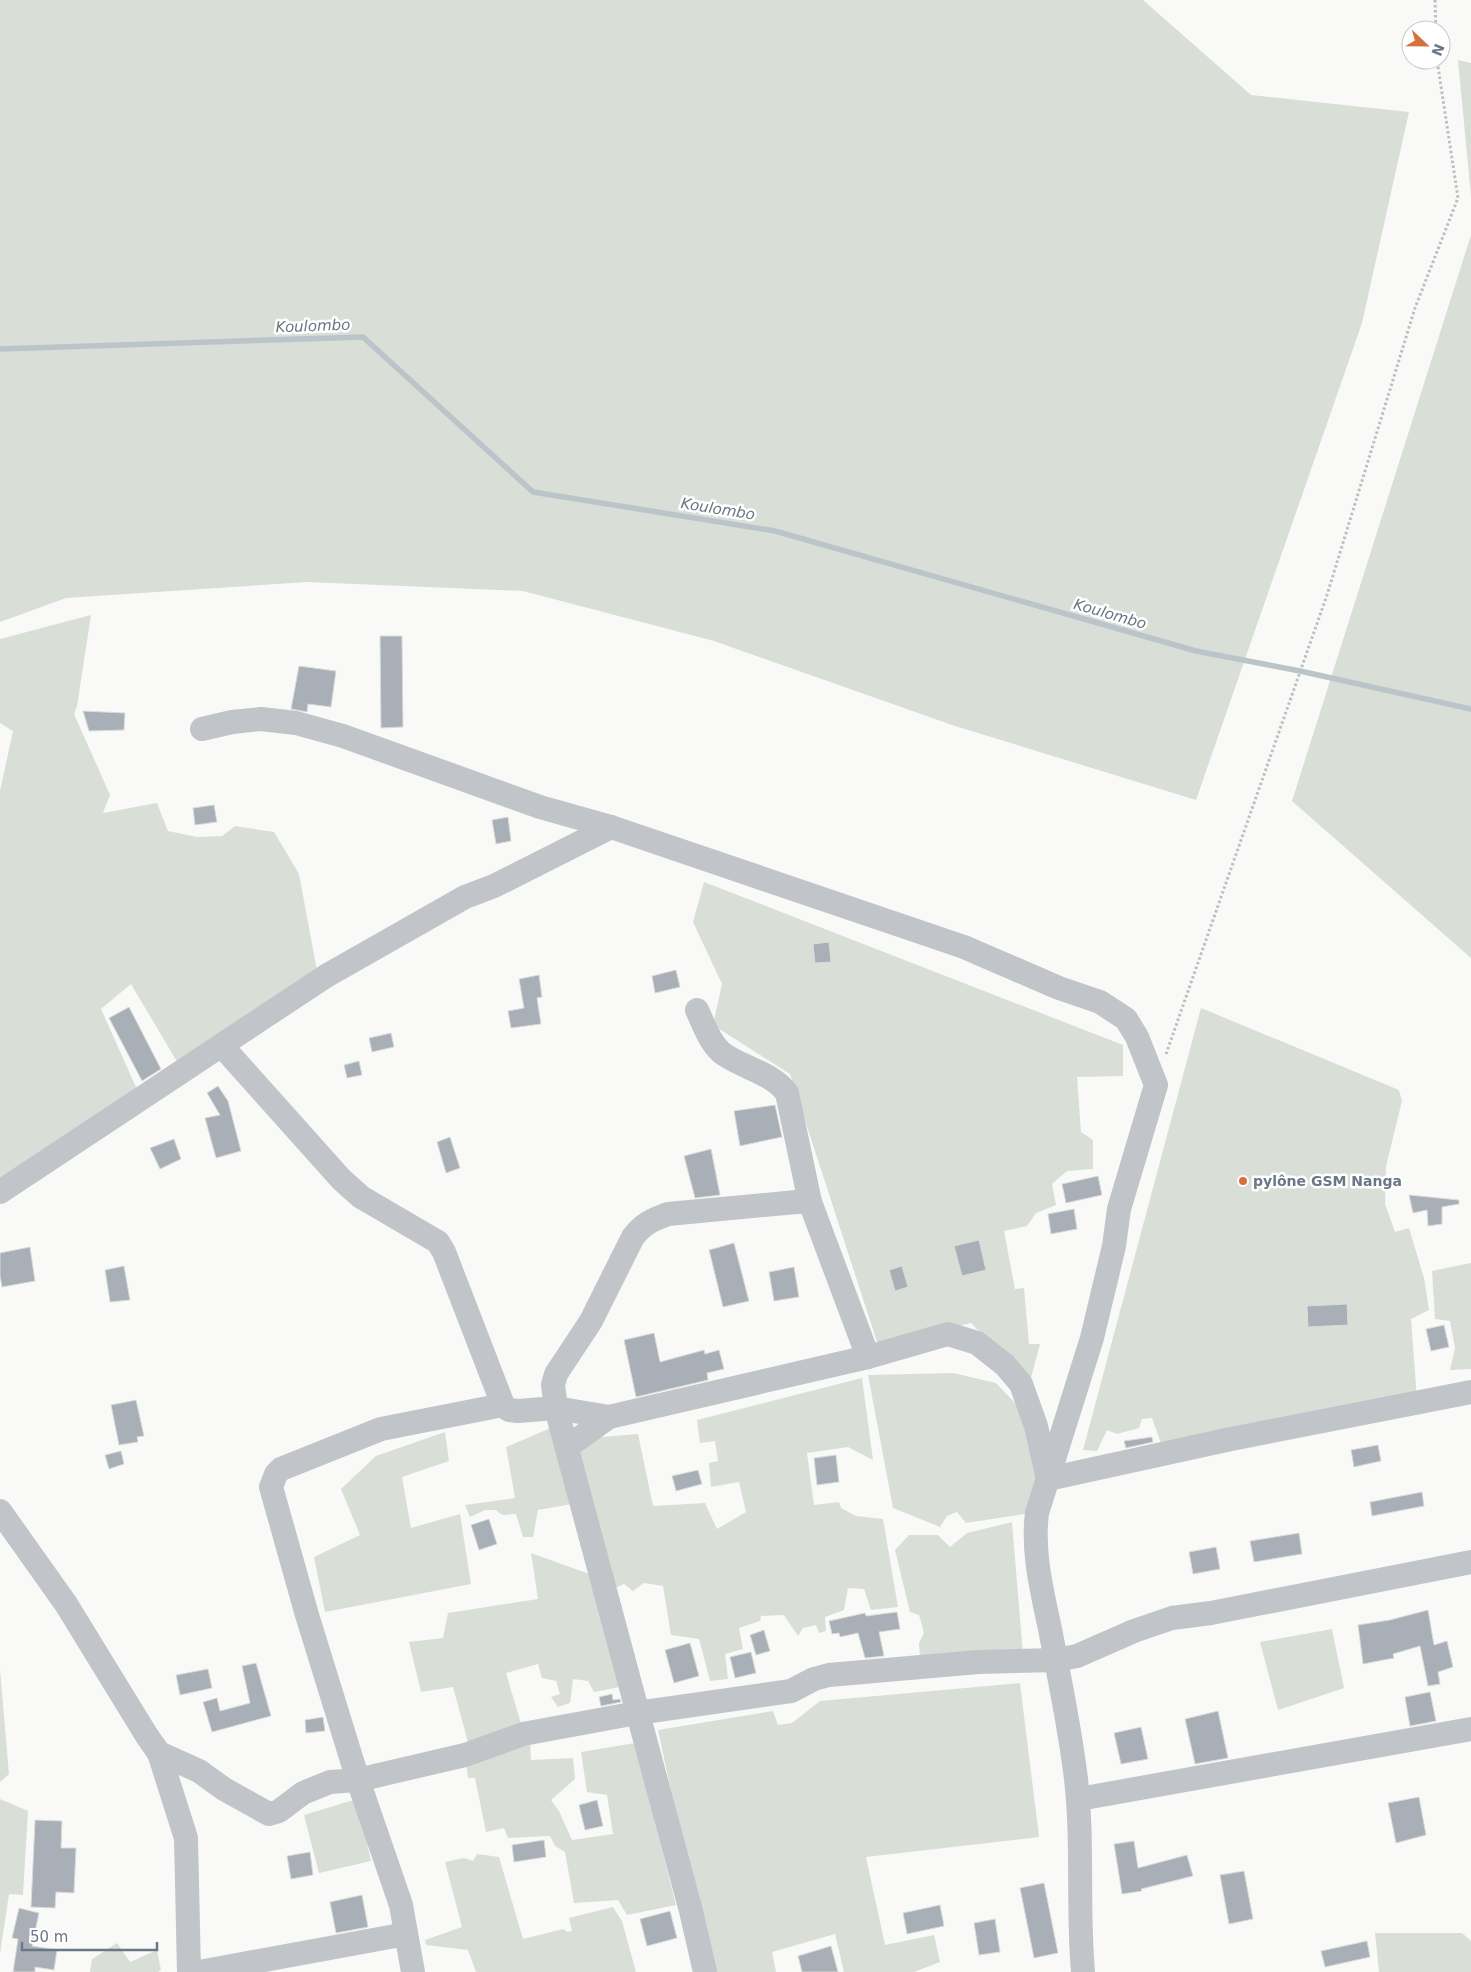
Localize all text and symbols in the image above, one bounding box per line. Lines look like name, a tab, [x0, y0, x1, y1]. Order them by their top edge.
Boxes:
north arrow	[1401, 20, 1451, 70]
text: N	[1428, 41, 1448, 58]
water label: Koulombo	[275, 316, 351, 336]
water label: Koulombo	[680, 494, 756, 524]
water label: Koulombo	[1072, 595, 1148, 633]
place label: pylône GSM Nanga	[1253, 1173, 1402, 1189]
marker: pylône GSM Nanga	[1237, 1175, 1249, 1187]
scale bar	[22, 1920, 158, 1952]
text: 50 m	[30, 1928, 68, 1946]

